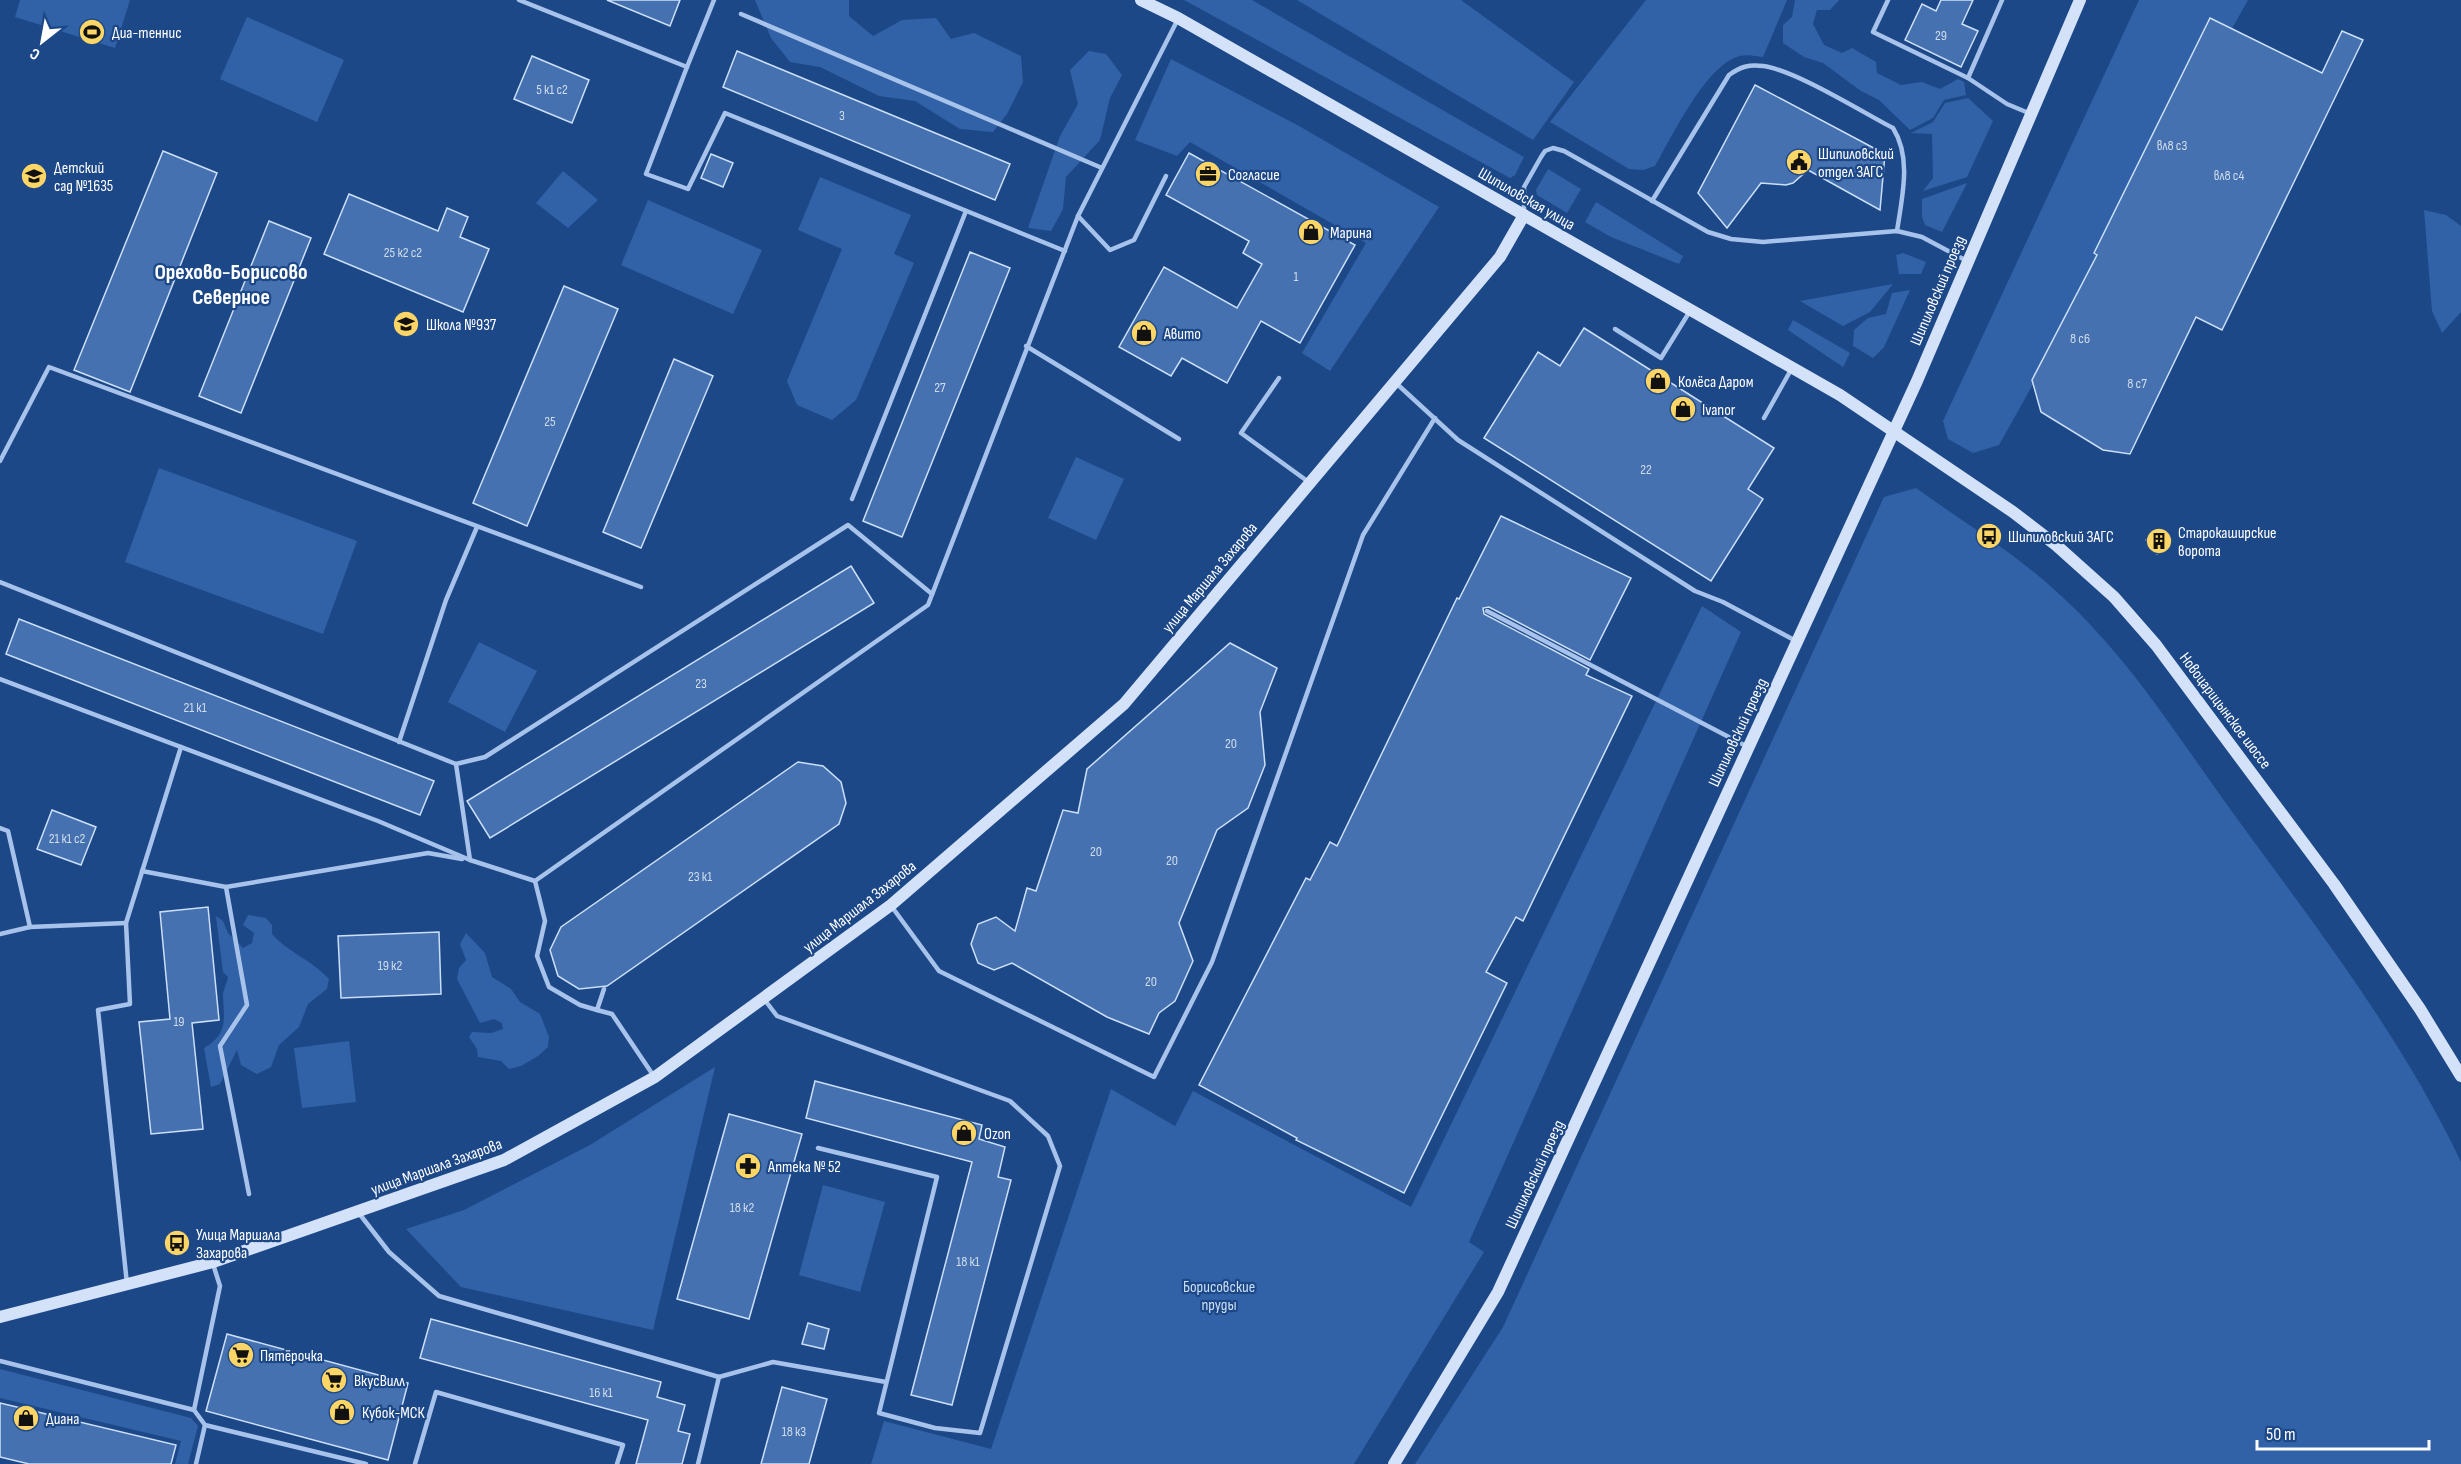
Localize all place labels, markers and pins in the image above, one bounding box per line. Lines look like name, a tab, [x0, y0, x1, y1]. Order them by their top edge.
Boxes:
sports icon: Диа-теннис	[77, 17, 107, 47]
place label: Диа-теннис	[112, 24, 182, 43]
place label: Шипиловский отдел ЗАГС	[1818, 145, 1894, 182]
public building icon: Шипиловский отдел ЗАГС	[1784, 147, 1814, 177]
place label: Детский сад №1635	[54, 159, 113, 196]
office icon: Согласие	[1193, 159, 1223, 189]
school or university icon: Детский сад №1635	[19, 161, 49, 191]
place label: Согласие	[1228, 166, 1280, 185]
shop icon: Марина	[1296, 217, 1326, 247]
place label: Марина	[1330, 224, 1372, 243]
school or university icon: Школа №937	[391, 309, 421, 339]
place label: Школа №937	[426, 316, 497, 335]
shop icon: Авито	[1129, 318, 1159, 348]
place label: Авито	[1163, 325, 1201, 344]
shop icon: Колёса Даром	[1643, 366, 1673, 396]
place label: Колёса Даром	[1678, 373, 1754, 392]
shop icon: Ivanor	[1668, 394, 1698, 424]
place label: Ivanor	[1702, 401, 1736, 420]
bus stop icon: Шипиловский ЗАГС	[1974, 521, 2004, 551]
place label: Старокаширские ворота	[2178, 524, 2277, 561]
building icon: Старокаширские ворота	[2144, 526, 2174, 556]
place label: Шипиловский ЗАГС	[2008, 528, 2114, 547]
shop icon: Ozon	[949, 1118, 979, 1148]
place label: Ozon	[984, 1125, 1011, 1144]
pharmacy icon: Аптека № 52	[733, 1151, 763, 1181]
place label: Аптека № 52	[767, 1158, 841, 1177]
place label: Улица Маршала Захарова	[196, 1226, 280, 1263]
bus stop icon: Улица Маршала Захарова	[162, 1228, 192, 1258]
supermarket icon: Пятёрочка	[226, 1340, 256, 1370]
place label: Пятёрочка	[260, 1347, 323, 1366]
supermarket icon: ВкусВилл	[319, 1365, 349, 1395]
place label: ВкусВилл	[354, 1372, 405, 1391]
shop icon: Кубок-МСК	[327, 1397, 357, 1427]
shop icon: Диана	[11, 1403, 41, 1433]
place label: Кубок-МСК	[362, 1404, 426, 1423]
place label: Диана	[46, 1410, 79, 1429]

